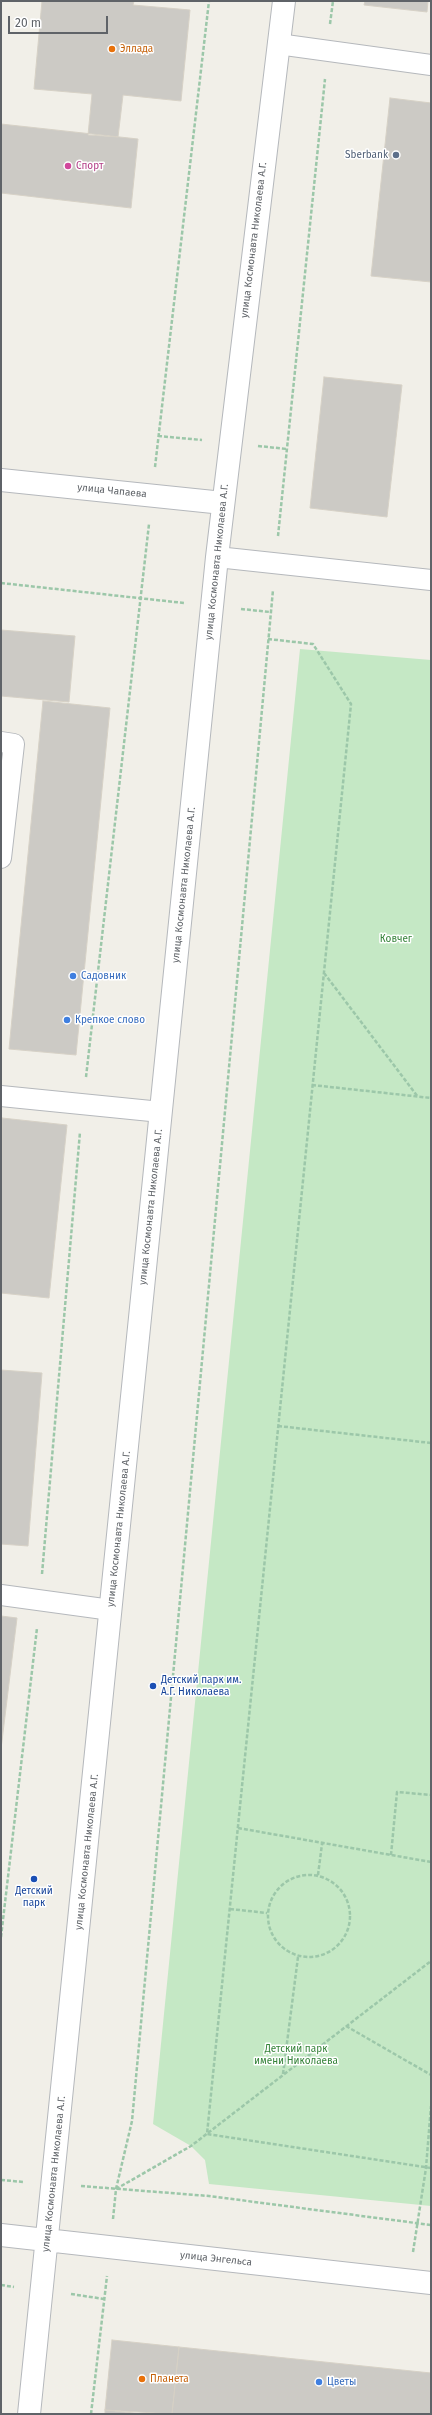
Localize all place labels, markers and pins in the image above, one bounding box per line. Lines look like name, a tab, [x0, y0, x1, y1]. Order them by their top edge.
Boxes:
place label: Эллада	[120, 43, 153, 55]
marker: Эллада	[107, 44, 117, 54]
place label: Sberbank	[345, 149, 388, 161]
marker: Sberbank	[391, 150, 401, 160]
place label: Спорт	[76, 160, 103, 172]
marker: Спорт	[63, 161, 73, 171]
place label: Садовник	[81, 970, 126, 982]
marker: Садовник	[68, 971, 78, 981]
place label: Крепкое слово	[75, 1014, 145, 1026]
marker: Крепкое слово	[62, 1015, 72, 1025]
place label: Детский парк им. А.Г. Николаева	[161, 1674, 241, 1698]
marker: Детский парк им. А.Г. Николаева	[148, 1681, 158, 1691]
marker: Детский парк	[29, 1874, 39, 1884]
place label: Детский парк	[15, 1885, 53, 1908]
place label: Планета	[150, 2373, 189, 2385]
marker: Планета	[137, 2374, 147, 2384]
place label: Цветы	[327, 2376, 356, 2388]
marker: Цветы	[314, 2377, 324, 2387]

